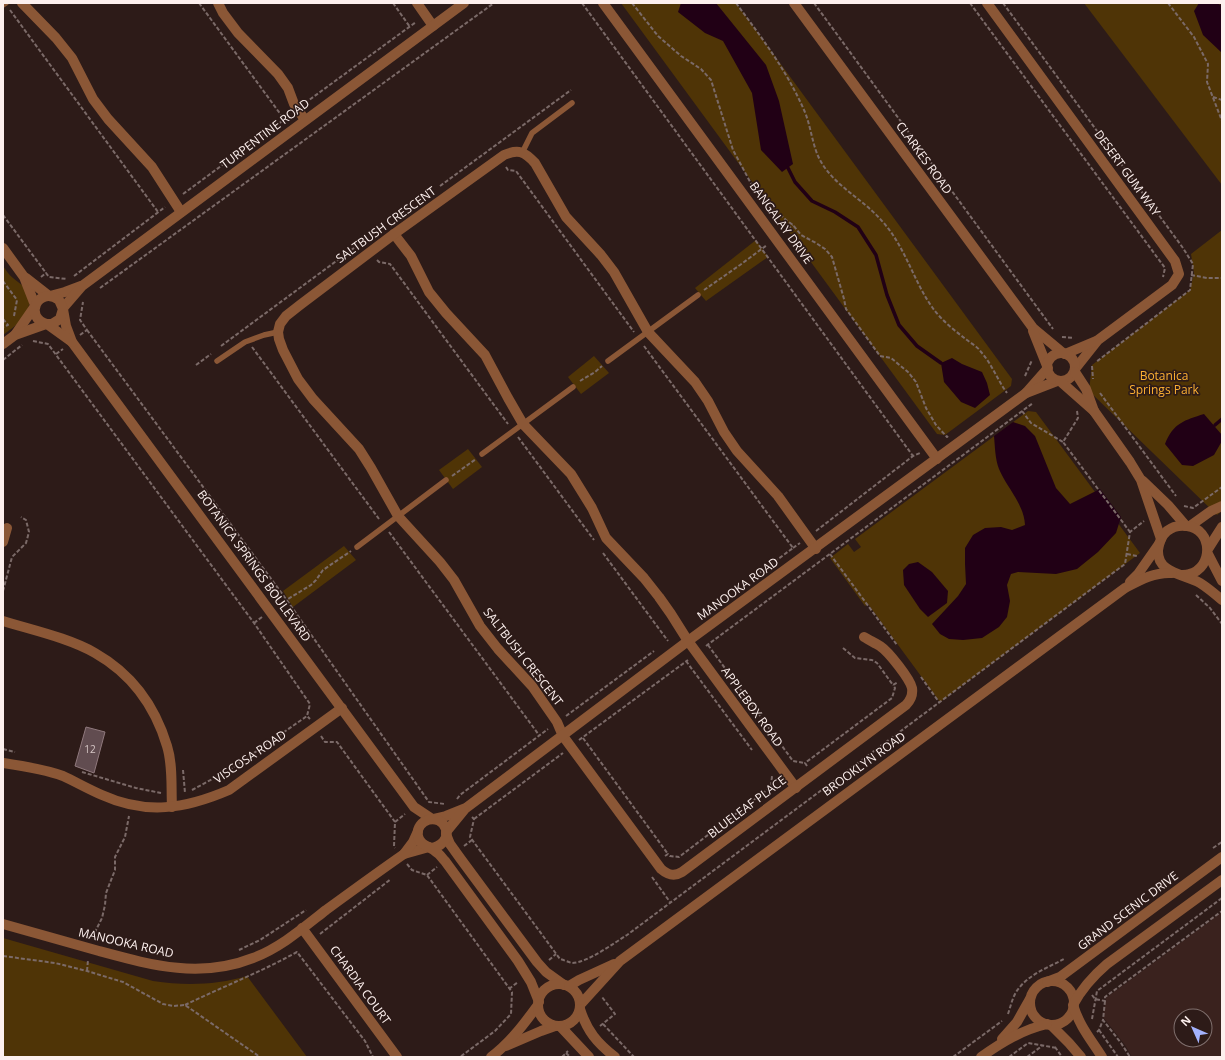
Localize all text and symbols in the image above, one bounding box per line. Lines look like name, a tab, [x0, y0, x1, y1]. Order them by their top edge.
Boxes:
street label: TURPENTINE ROAD	[217, 94, 313, 173]
street label: CLARKES ROAD	[892, 118, 956, 197]
street label: DESERT GUM WAY	[1090, 126, 1165, 219]
street label: BANGALAY DRIVE	[746, 178, 817, 267]
street label: SALTBUSH CRESCENT	[332, 182, 440, 267]
park label: Botanica Springs Park	[1129, 367, 1200, 398]
street label: BOTANICA SPRINGS BOULEVARD	[194, 486, 315, 645]
street label: MANOOKA ROAD	[693, 553, 782, 624]
street label: SALTBUSH CRESCENT	[480, 604, 567, 710]
street label: APPLEBOX ROAD	[718, 663, 787, 750]
street label: VISCOSA ROAD	[210, 726, 289, 787]
street label: BROOKLYN ROAD	[819, 728, 909, 800]
house number: 12	[84, 742, 96, 756]
street label: BLUELEAF PLACE	[704, 771, 790, 842]
street label: GRAND SCENIC DRIVE	[1074, 867, 1181, 954]
street label: MANOOKA ROAD	[77, 923, 175, 962]
street label: CHARDIA COURT	[326, 942, 395, 1028]
north arrow	[1173, 1008, 1213, 1048]
text: N	[1177, 1012, 1194, 1029]

